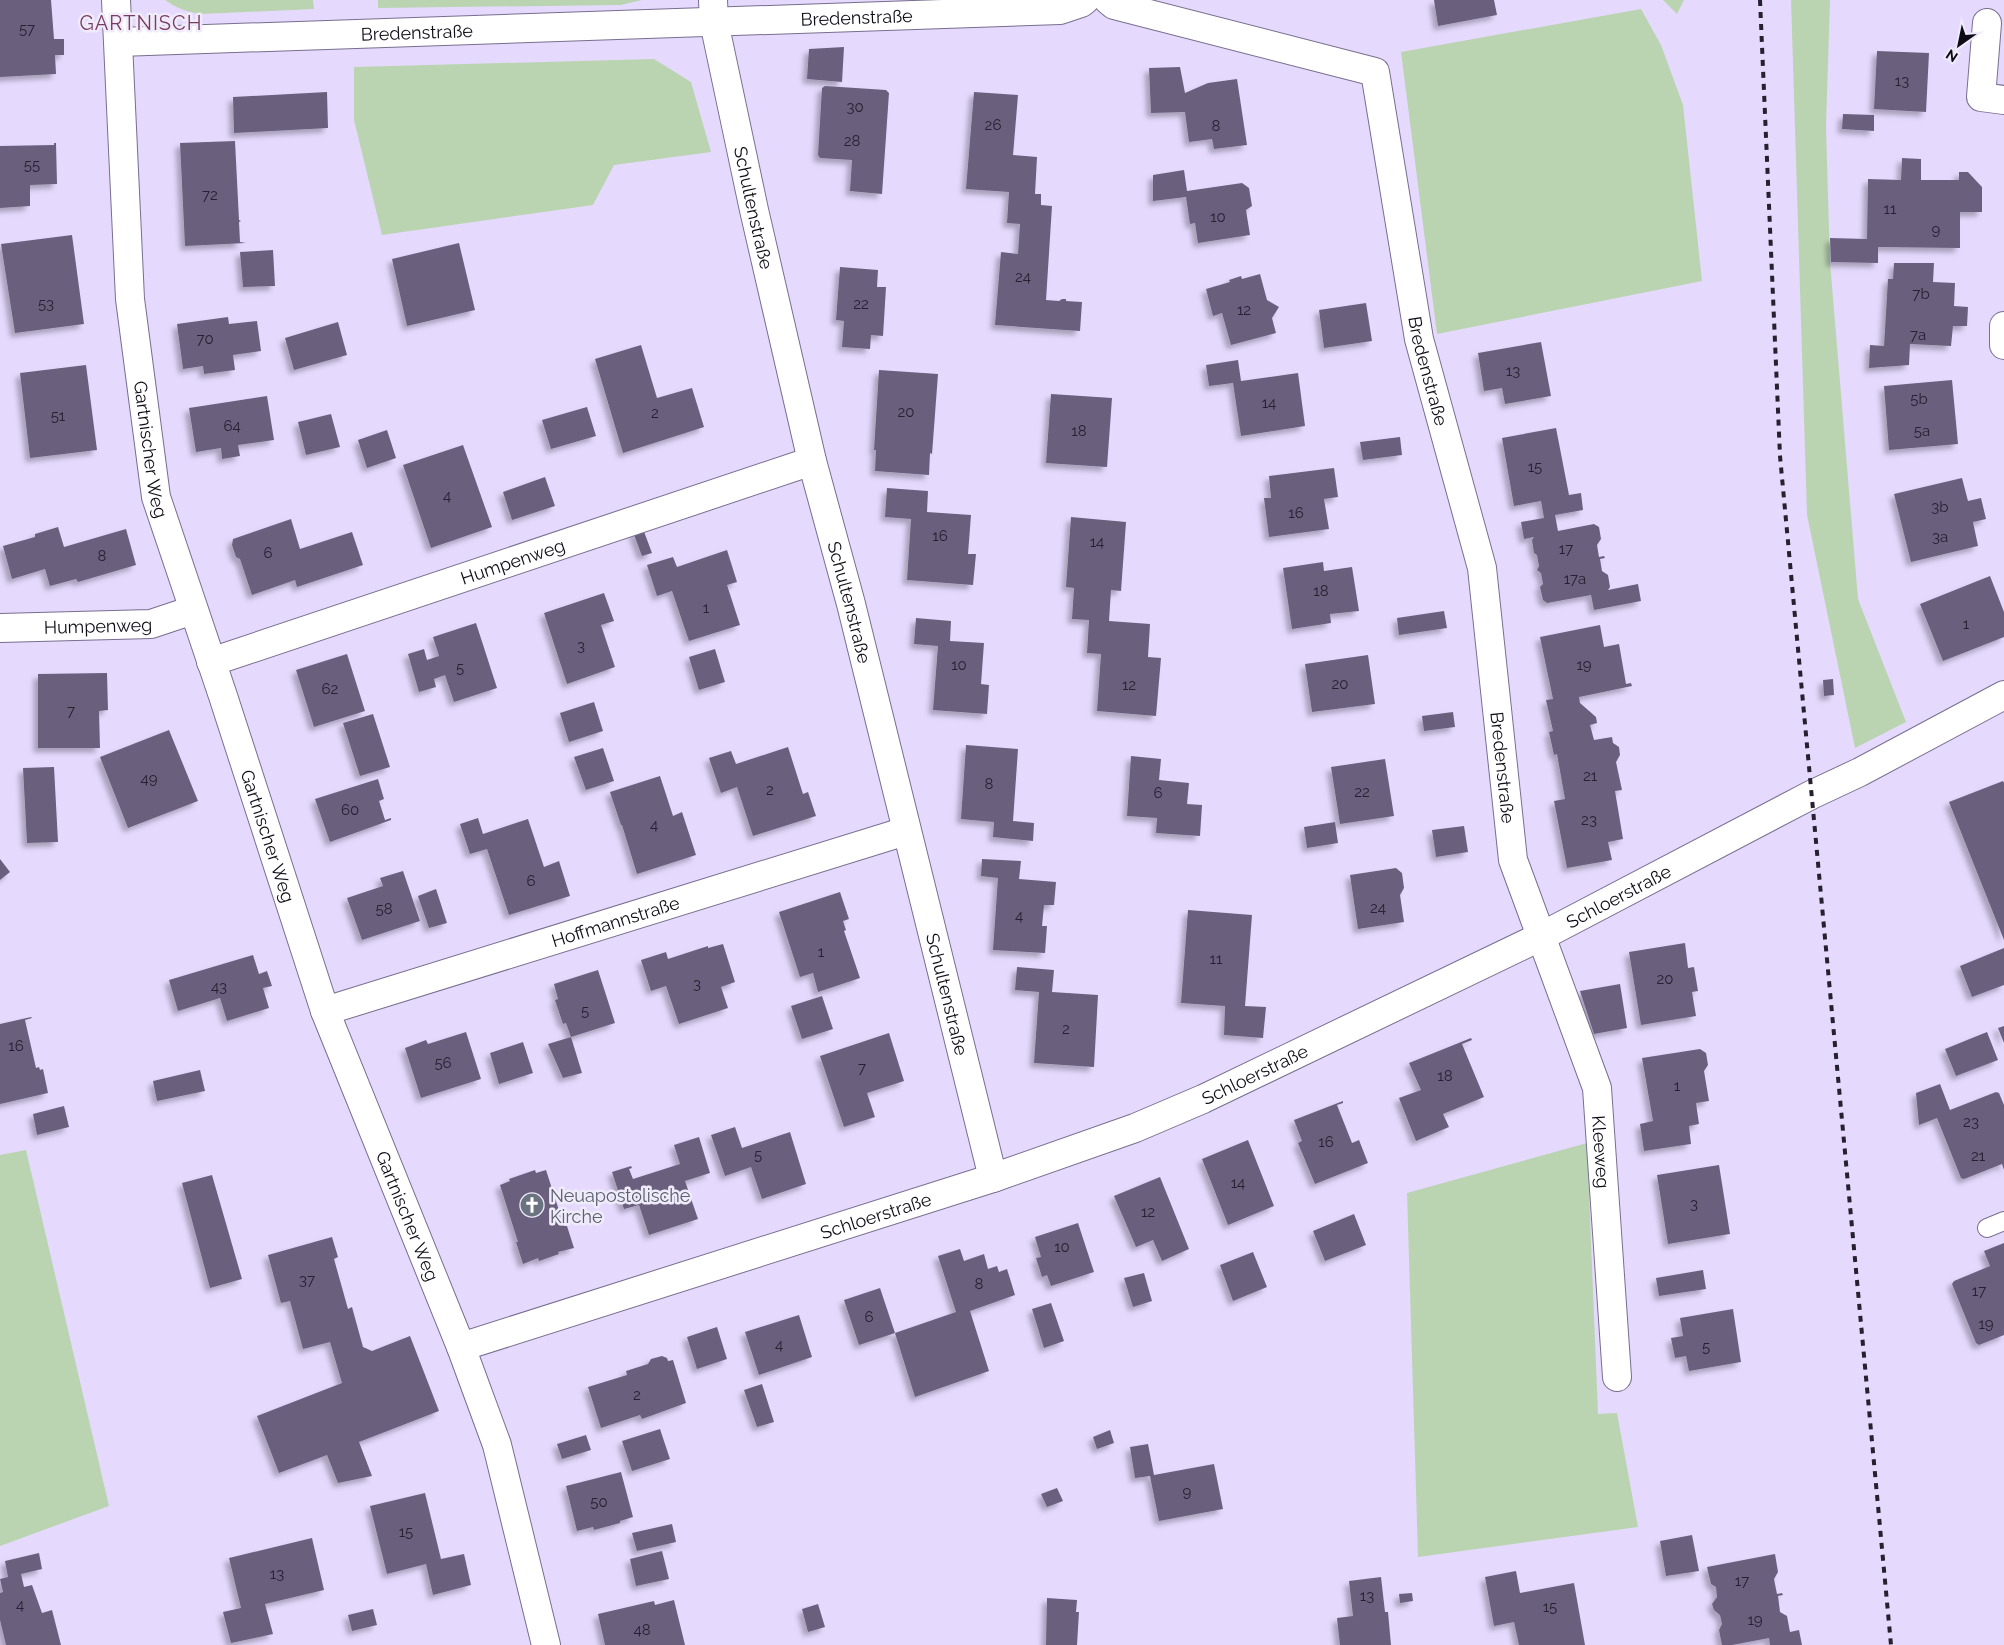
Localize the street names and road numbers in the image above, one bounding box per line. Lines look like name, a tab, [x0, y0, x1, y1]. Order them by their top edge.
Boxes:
street label: Bredenstraße	[800, 5, 913, 29]
street label: Bredenstraße	[360, 19, 474, 44]
street label: Schultenstraße	[730, 144, 778, 272]
street label: Bredenstraße	[1405, 315, 1453, 428]
street label: Gartnischer Weg	[130, 379, 173, 520]
street label: Humpenweg	[458, 534, 567, 588]
street label: Schultenstraße	[824, 539, 876, 666]
street label: Humpenweg	[43, 613, 153, 637]
street label: Bredenstraße	[1487, 711, 1520, 825]
street label: Gartnischer Weg	[237, 767, 300, 905]
street label: Schloerstraße	[1562, 860, 1675, 932]
street label: Hoffmannstraße	[549, 891, 682, 951]
street label: Schultenstraße	[922, 931, 973, 1058]
street label: Schloerstraße	[1198, 1040, 1312, 1109]
street label: Kleeweg	[1588, 1115, 1614, 1189]
street label: Gartnischer Weg	[372, 1148, 444, 1284]
street label: Schloerstraße	[818, 1188, 934, 1243]

